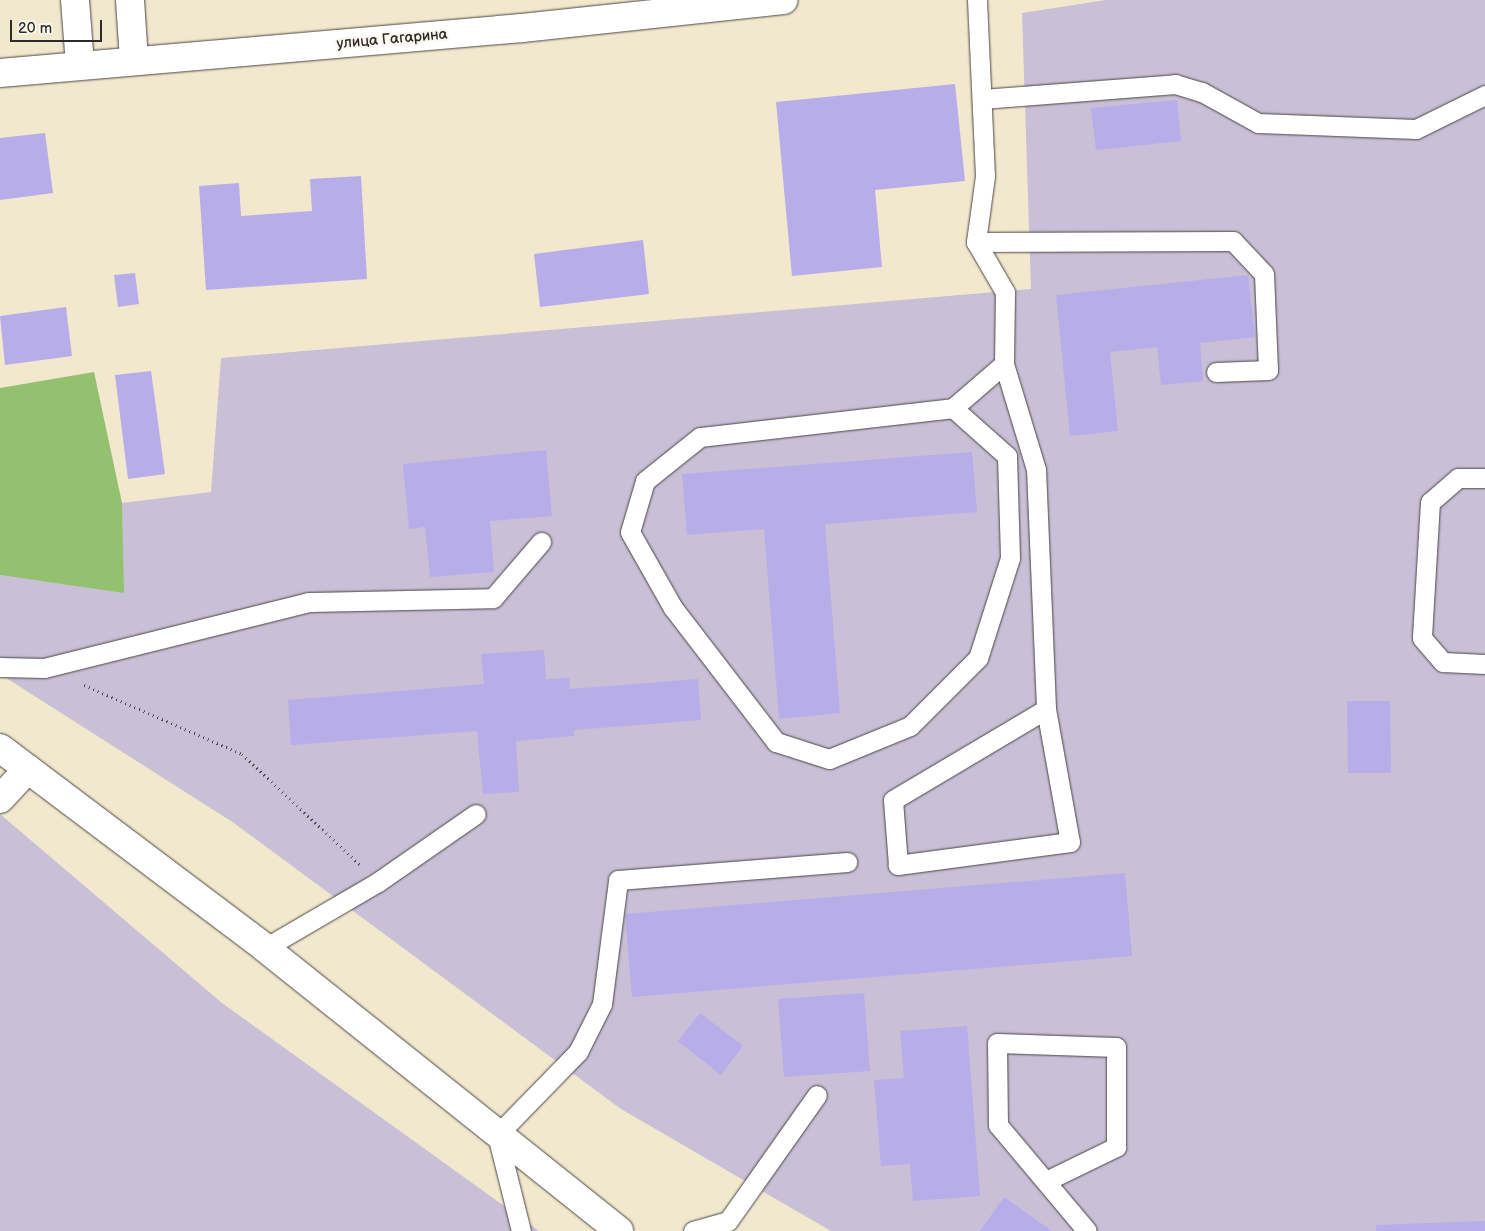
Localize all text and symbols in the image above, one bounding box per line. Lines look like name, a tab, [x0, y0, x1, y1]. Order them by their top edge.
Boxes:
scale bar	[12, 10, 105, 42]
text: 20 m	[18, 19, 52, 38]
street label: улица Гагарина	[336, 25, 448, 53]

